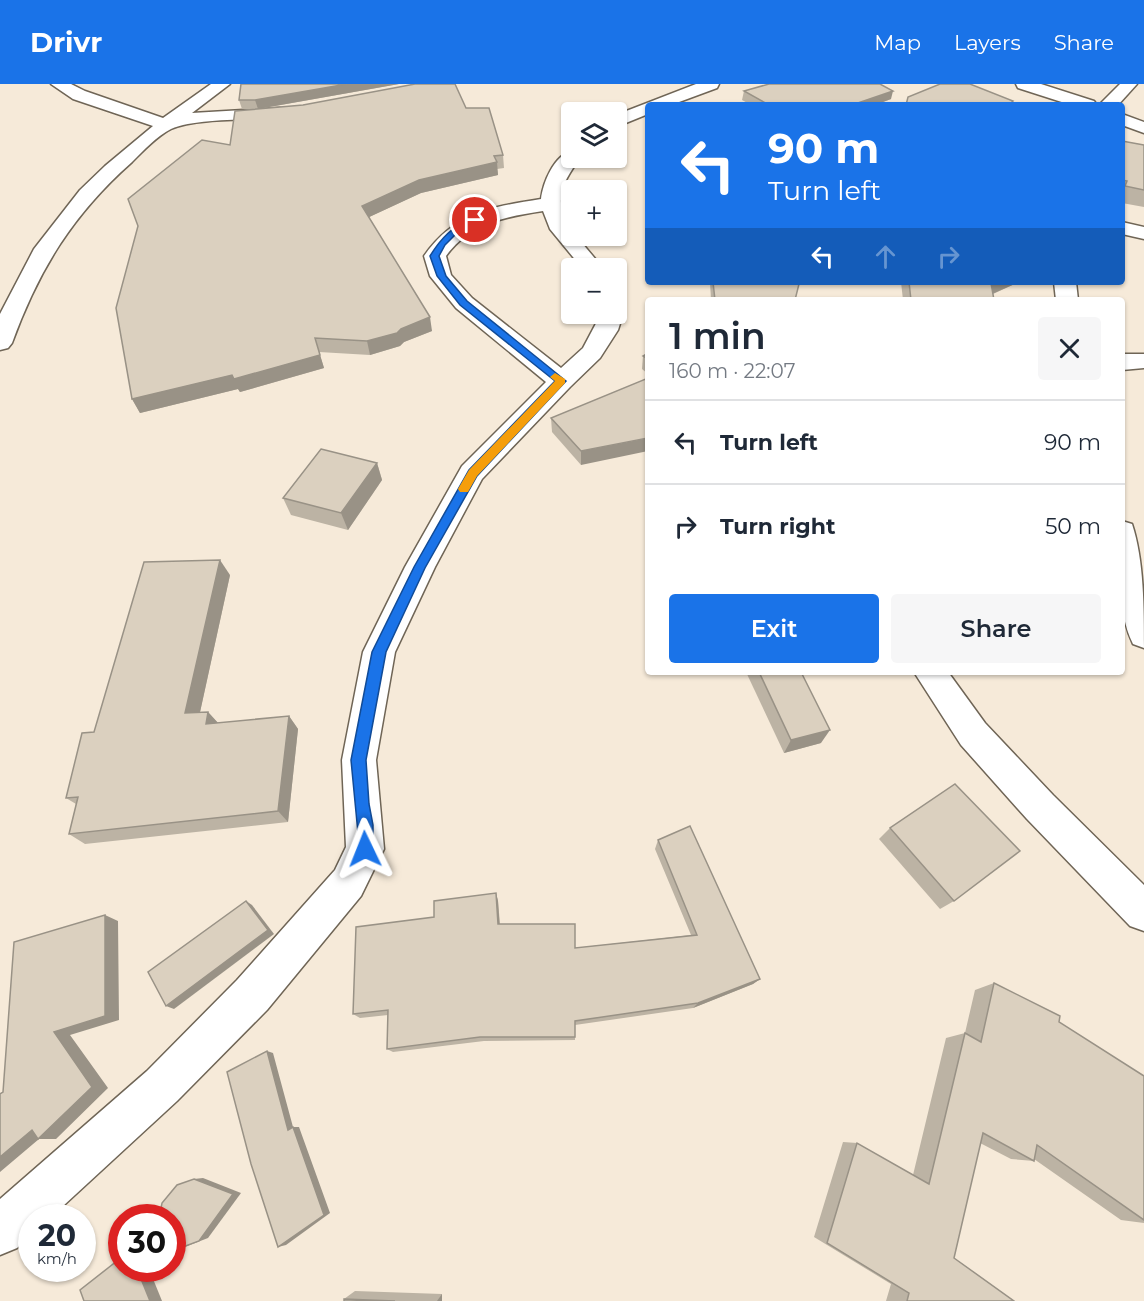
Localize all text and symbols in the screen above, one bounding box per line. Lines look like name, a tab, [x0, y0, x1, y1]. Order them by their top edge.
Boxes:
text: Drivr	[30, 25, 102, 59]
text: Map	[874, 30, 921, 55]
text: Layers	[954, 30, 1021, 55]
text: Share	[1054, 30, 1114, 55]
map controls	[561, 102, 627, 324]
button: layers	[561, 102, 627, 168]
text: 90 m	[768, 122, 879, 174]
icon: left	[669, 126, 747, 204]
text: Turn left	[768, 174, 881, 207]
button: +	[561, 180, 627, 246]
pin	[449, 194, 500, 245]
icon: arrive	[458, 203, 491, 236]
icon: left	[806, 240, 839, 273]
icon: ahead	[869, 240, 902, 273]
icon: right	[932, 240, 965, 273]
button: −	[561, 258, 627, 324]
text: 1 min	[669, 314, 766, 358]
button: close	[1038, 317, 1101, 380]
text: 160 m · 22:07	[669, 359, 795, 383]
icon: left	[669, 426, 702, 459]
text: Turn left	[720, 429, 818, 456]
text: 90 m	[1044, 429, 1101, 456]
icon: right	[669, 510, 702, 543]
text: Turn right	[720, 513, 835, 540]
text: 50 m	[1045, 513, 1101, 540]
button: Exit	[669, 594, 879, 663]
button: Share	[891, 594, 1101, 663]
position arrow	[333, 817, 397, 881]
speed limit sign: 30	[108, 1204, 186, 1282]
text: 20	[38, 1217, 76, 1254]
text: km/h	[37, 1249, 77, 1268]

